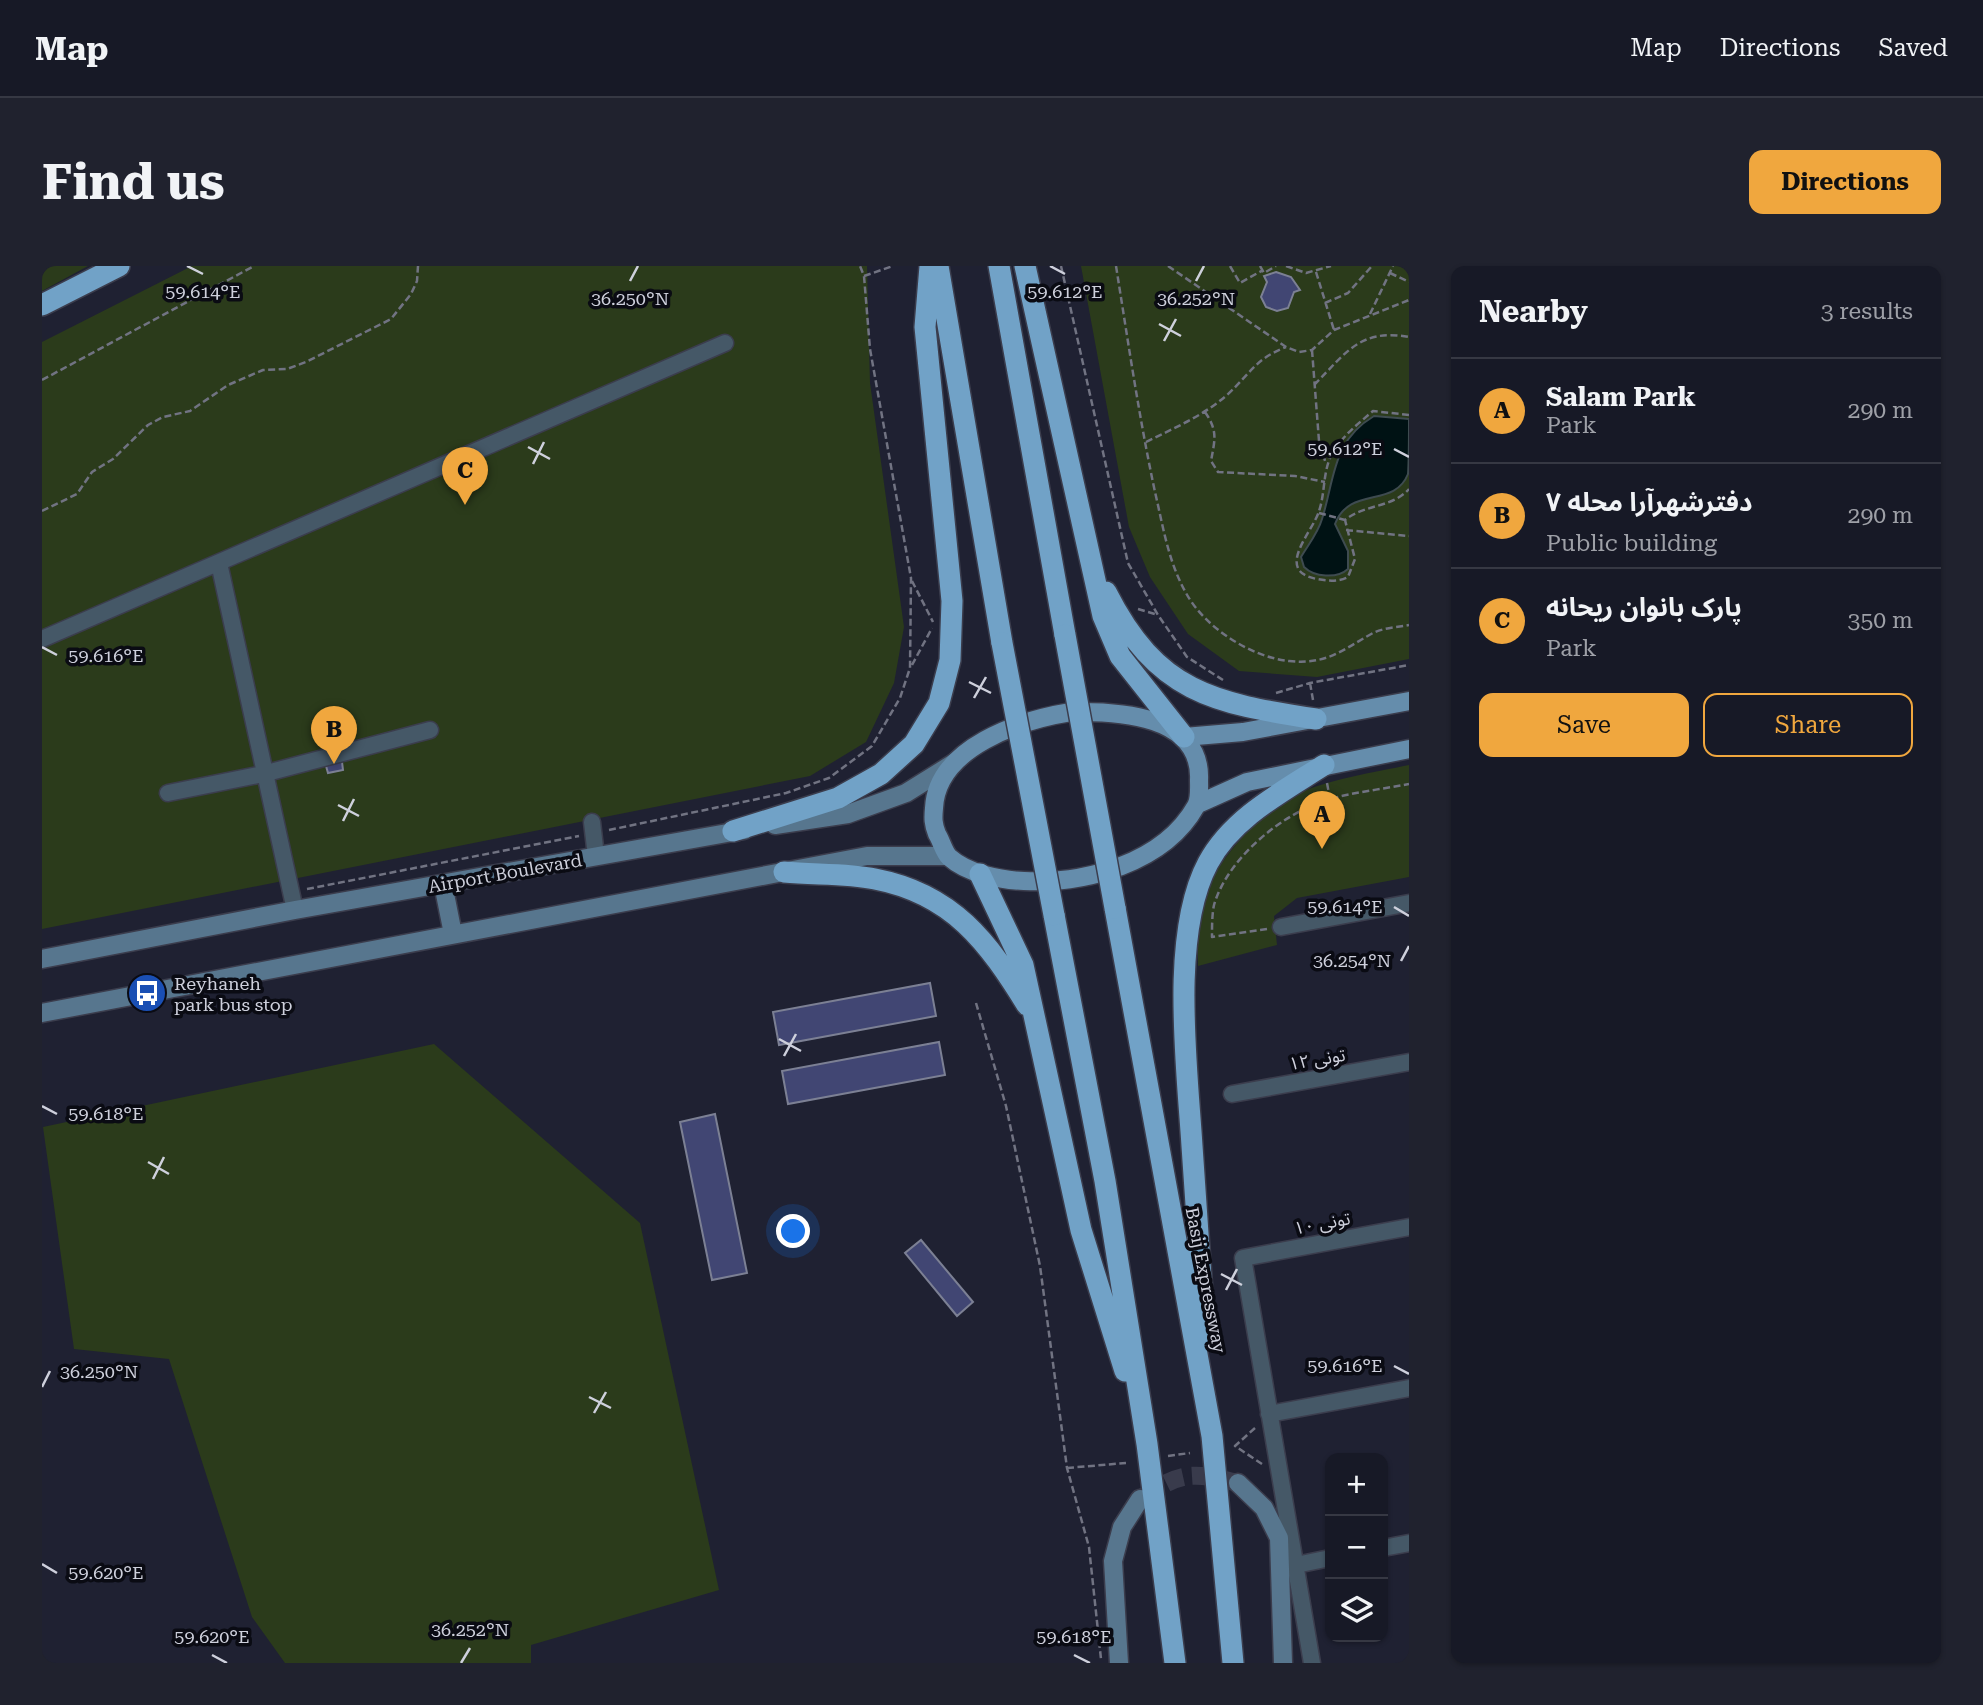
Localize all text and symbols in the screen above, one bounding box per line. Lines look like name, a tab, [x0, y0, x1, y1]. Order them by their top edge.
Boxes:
text: Map	[35, 29, 109, 68]
text: Map	[1630, 34, 1682, 62]
text: Directions	[1720, 34, 1840, 62]
text: Saved	[1878, 34, 1948, 62]
button: Directions	[1749, 150, 1941, 214]
text: Find us	[42, 154, 225, 211]
text: 59.614°E	[165, 281, 241, 302]
text: 59.612°E	[1027, 281, 1103, 302]
text: 36.250°N	[591, 288, 669, 309]
text: 36.252°N	[1157, 288, 1235, 309]
text: Nearby	[1479, 294, 1588, 329]
text: 3 results	[1821, 298, 1913, 325]
text: Salam Park	[1546, 382, 1696, 412]
text: A	[1494, 397, 1510, 424]
text: 290 m	[1848, 397, 1913, 424]
text: Park	[1546, 412, 1597, 439]
text: 59.612°E	[1307, 438, 1383, 459]
pin: C	[442, 447, 488, 505]
text: دفترشهرآرا محله ۷	[1546, 487, 1752, 517]
text: B	[1494, 502, 1510, 529]
text: 290 m	[1848, 502, 1913, 529]
text: Public building	[1546, 530, 1717, 557]
text: پارک بانوان ریحانه	[1546, 592, 1742, 622]
text: C	[1494, 607, 1510, 634]
text: 350 m	[1848, 607, 1913, 634]
text: Park	[1546, 635, 1597, 662]
text: 59.616°E	[68, 645, 144, 666]
button: Save	[1479, 693, 1689, 757]
button: Share	[1703, 693, 1913, 757]
pin: B	[311, 706, 357, 764]
pin: A	[1299, 791, 1345, 849]
street label: Airport Boulevard	[426, 849, 584, 897]
text: 59.614°E	[1307, 896, 1383, 917]
text: 36.254°N	[1313, 950, 1391, 971]
bus stop icon: Reyhaneh park bus stop	[126, 972, 168, 1014]
place label: Reyhaneh park bus stop	[174, 973, 293, 1015]
street label: تونی ۱۲	[1287, 1044, 1347, 1075]
text: 59.618°E	[68, 1103, 144, 1124]
street label: Basij Expressway	[1182, 1205, 1231, 1355]
street label: تونی ۱۰	[1292, 1207, 1352, 1240]
your location	[776, 1214, 810, 1248]
text: 59.616°E	[1307, 1355, 1383, 1376]
text: 36.250°N	[60, 1361, 138, 1382]
map controls	[1325, 1453, 1388, 1642]
button: +	[1325, 1453, 1388, 1516]
button: −	[1325, 1516, 1388, 1579]
text: 59.620°E	[68, 1562, 144, 1583]
button: layers	[1325, 1579, 1388, 1642]
text: 36.252°N	[431, 1619, 509, 1640]
text: 59.620°E	[174, 1626, 250, 1647]
text: 59.618°E	[1036, 1626, 1112, 1647]

